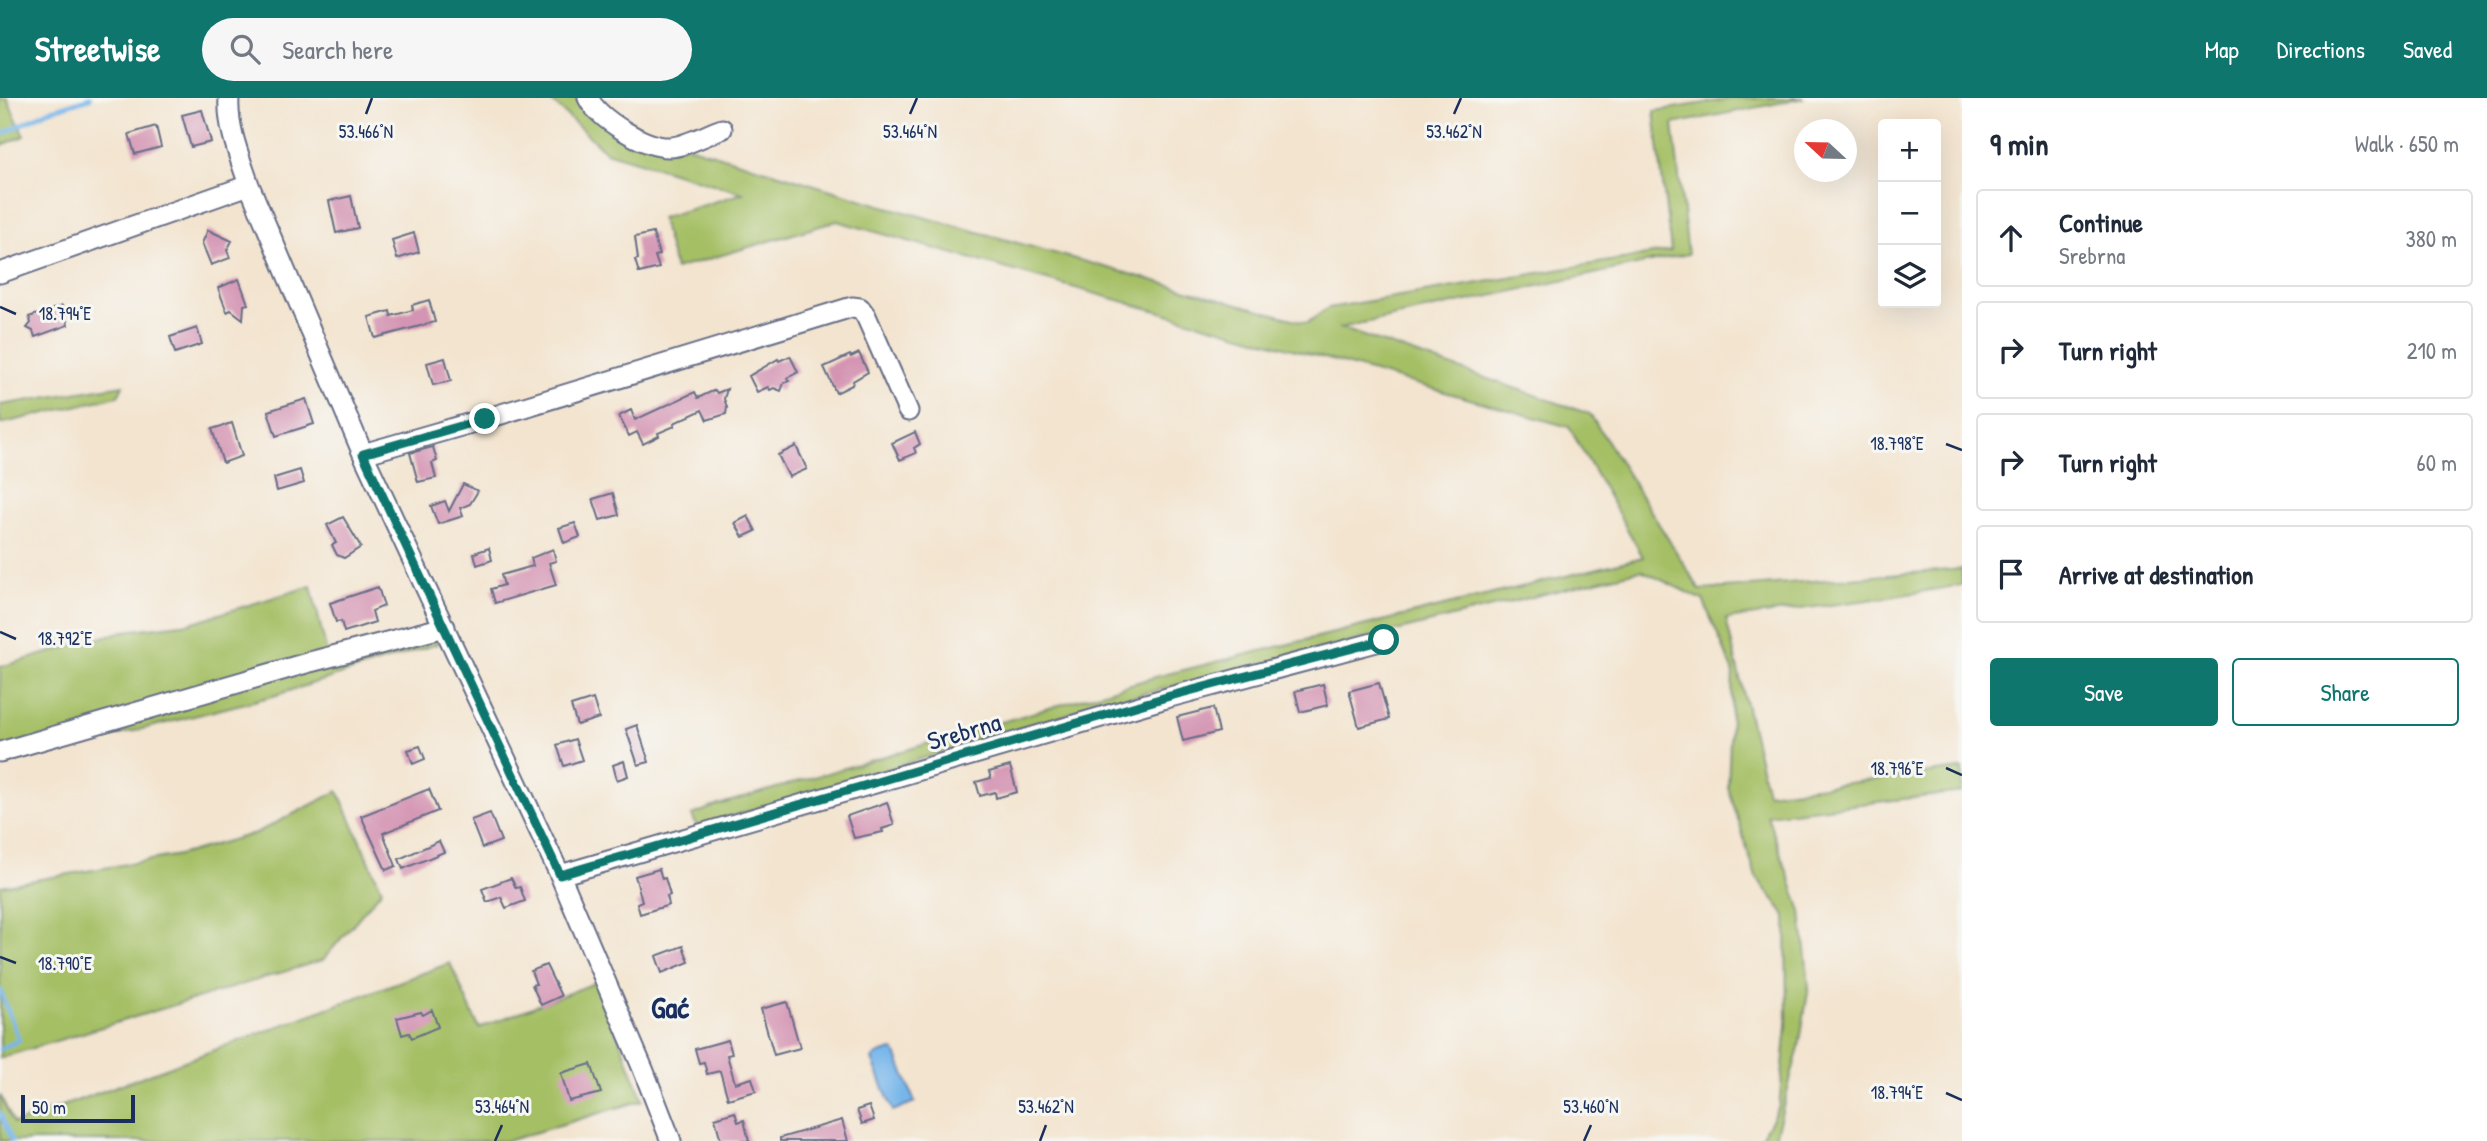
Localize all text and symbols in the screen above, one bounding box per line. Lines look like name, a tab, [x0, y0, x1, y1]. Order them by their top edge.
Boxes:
search box	[202, 18, 692, 81]
text: Streetwise	[35, 27, 160, 71]
icon: search	[226, 30, 264, 68]
text: Search here	[282, 32, 393, 67]
text: Map	[2205, 33, 2239, 65]
text: Directions	[2277, 33, 2365, 65]
text: Saved	[2403, 33, 2452, 65]
text: 53.466°N	[339, 119, 393, 144]
text: 53.464°N	[883, 119, 937, 144]
text: 53.462°N	[1426, 119, 1482, 144]
north arrow	[1794, 119, 1857, 182]
map controls	[1878, 119, 1941, 308]
button: +	[1878, 119, 1941, 182]
text: 9 min	[1990, 124, 2049, 164]
text: Walk · 650 m	[2355, 128, 2459, 159]
button: −	[1878, 182, 1941, 245]
text: Continue	[2059, 205, 2143, 240]
icon: ahead	[1992, 219, 2030, 257]
text: 380 m	[2406, 223, 2457, 254]
text: Srebrna	[2059, 240, 2125, 271]
button: layers	[1878, 245, 1941, 308]
text: 18.794°E	[39, 301, 91, 326]
icon: right	[1992, 331, 2030, 369]
text: Turn right	[2059, 333, 2157, 368]
text: 210 m	[2407, 335, 2457, 366]
route end	[469, 403, 500, 434]
text: 18.798°E	[1870, 431, 1924, 456]
icon: right	[1992, 443, 2030, 481]
text: Turn right	[2059, 445, 2157, 480]
text: 60 m	[2417, 447, 2457, 478]
icon: arrive	[1992, 555, 2030, 593]
text: Arrive at destination	[2059, 557, 2254, 592]
route start	[1368, 624, 1399, 655]
text: 18.792°E	[38, 626, 92, 651]
button: Save	[1990, 658, 2218, 726]
button: Share	[2232, 658, 2459, 726]
street label: Srebrna	[923, 704, 1005, 758]
text: 18.796°E	[1870, 756, 1924, 781]
text: 18.790°E	[38, 951, 92, 976]
district label: Gać	[651, 987, 689, 1027]
text: 18.794°E	[1871, 1080, 1923, 1105]
scale bar	[21, 1092, 135, 1124]
text: 50 m	[32, 1094, 66, 1120]
text: 53.464°N	[475, 1094, 529, 1119]
text: 53.462°N	[1018, 1094, 1074, 1119]
text: 53.460°N	[1563, 1094, 1619, 1119]

